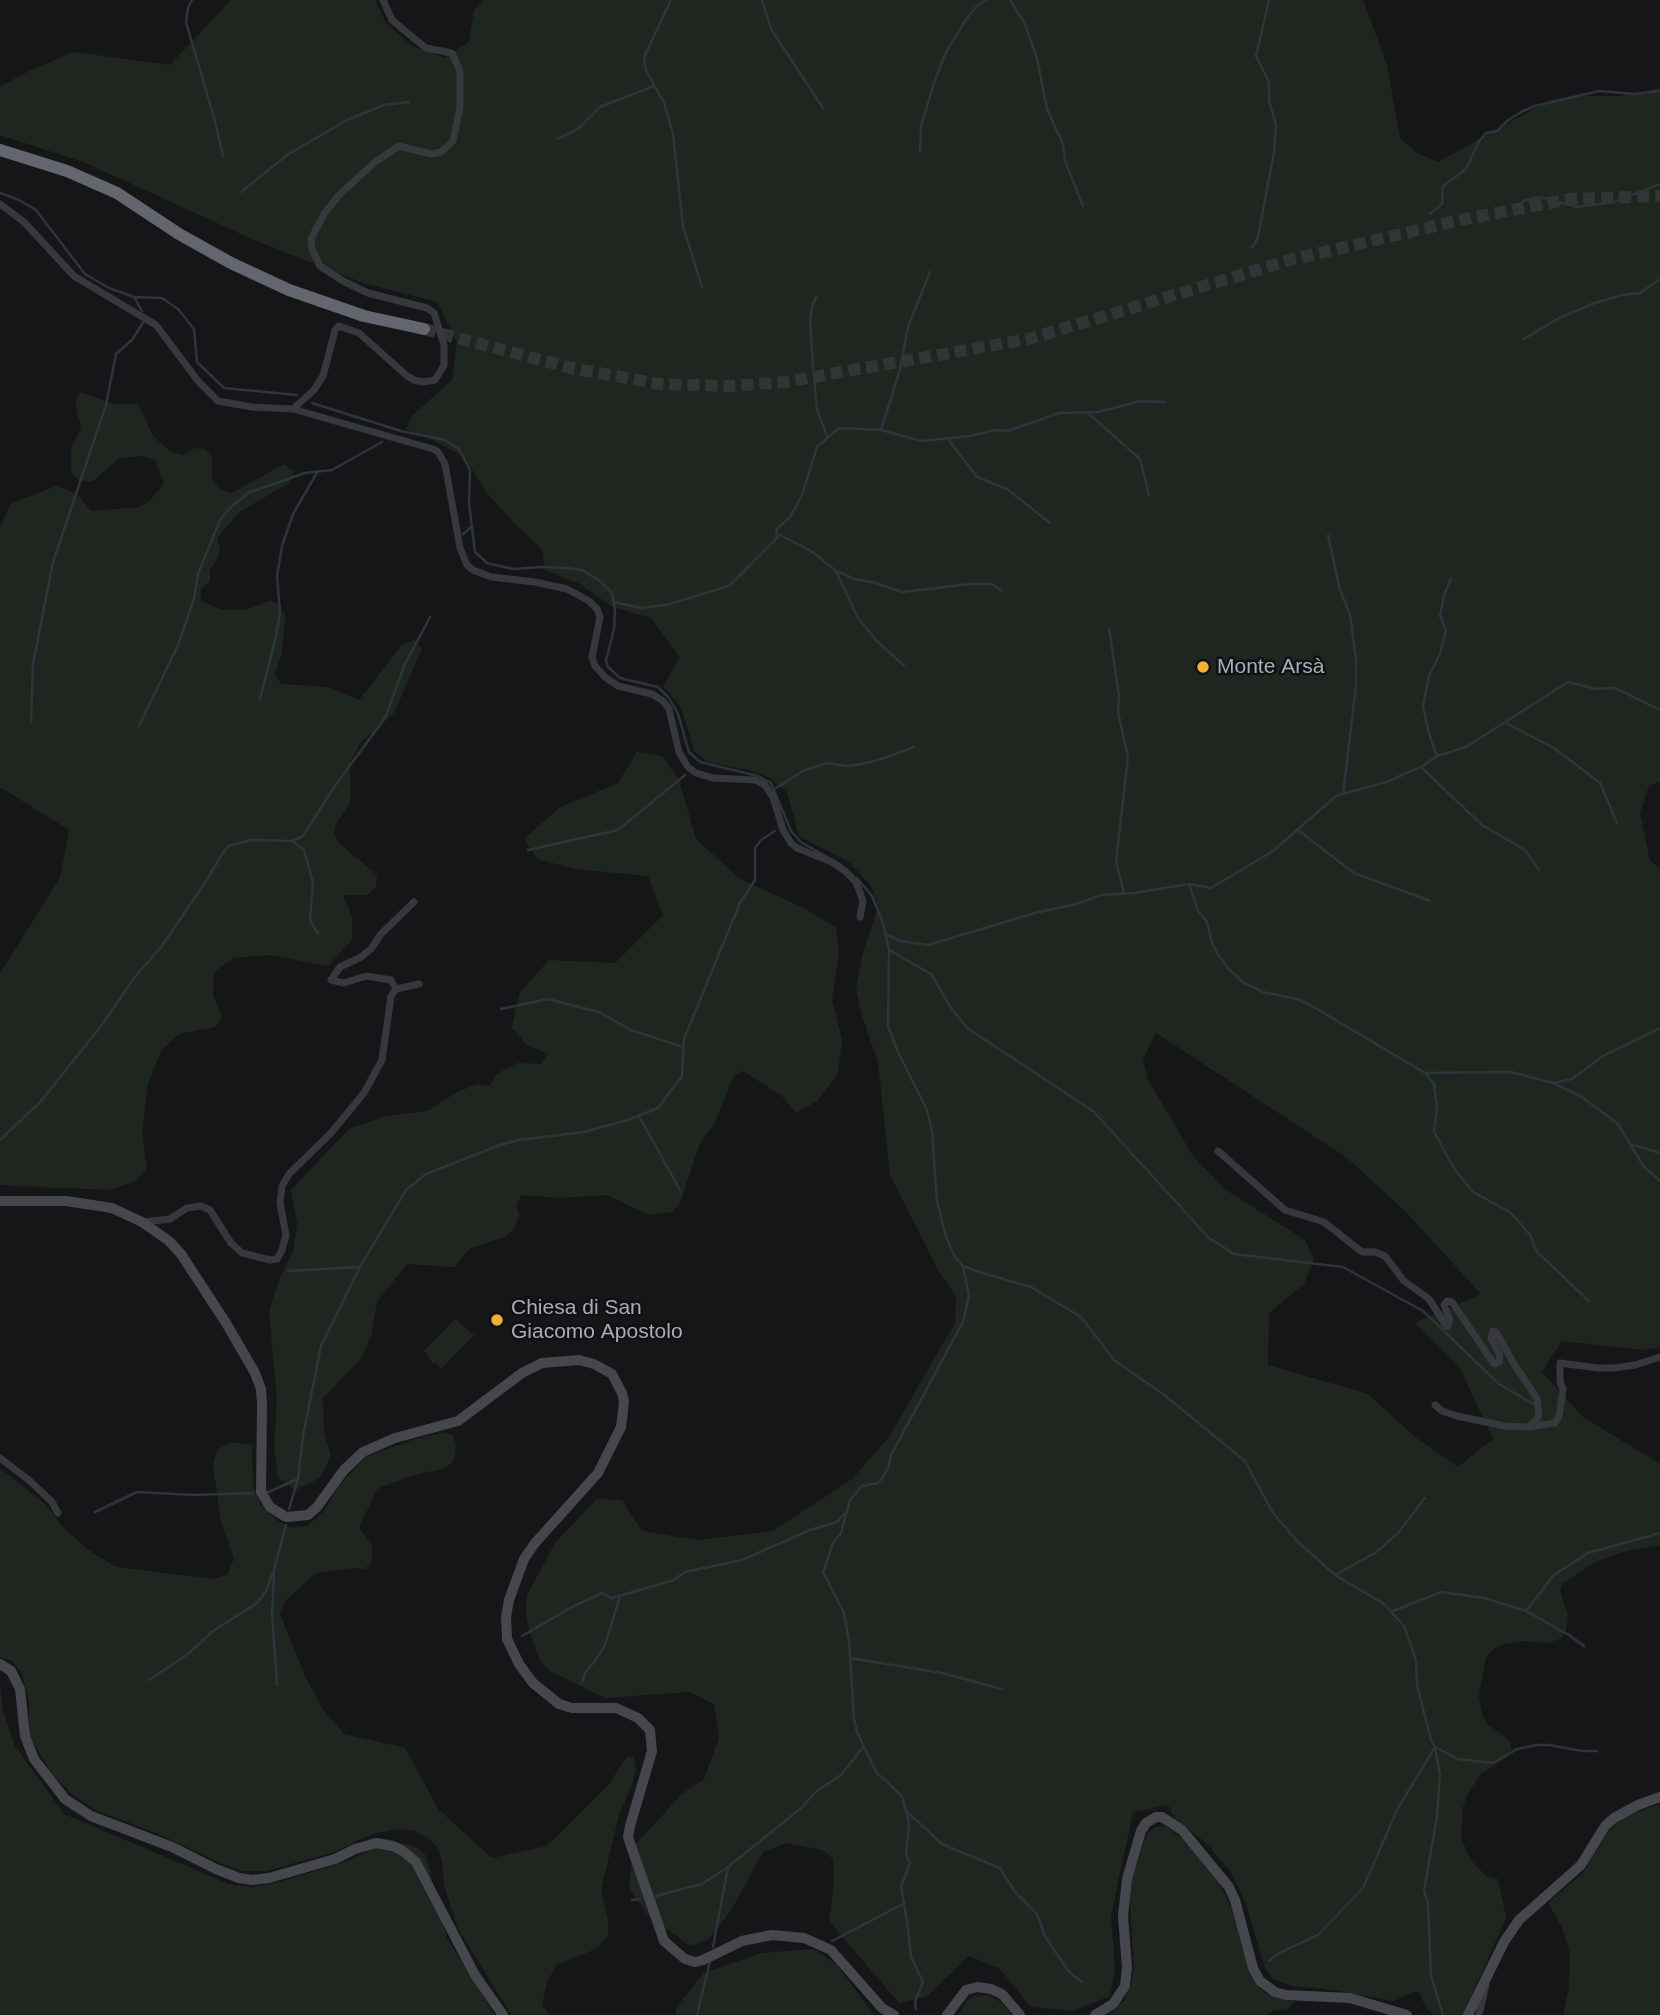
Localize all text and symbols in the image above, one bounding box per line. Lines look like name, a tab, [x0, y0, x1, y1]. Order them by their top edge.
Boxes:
place label: Monte Arsà	[1217, 654, 1324, 680]
marker: Monte Arsà	[1195, 659, 1211, 675]
place label: Chiesa di San Giacomo Apostolo	[511, 1295, 683, 1345]
marker: Chiesa di San Giacomo Apostolo	[489, 1312, 505, 1328]

